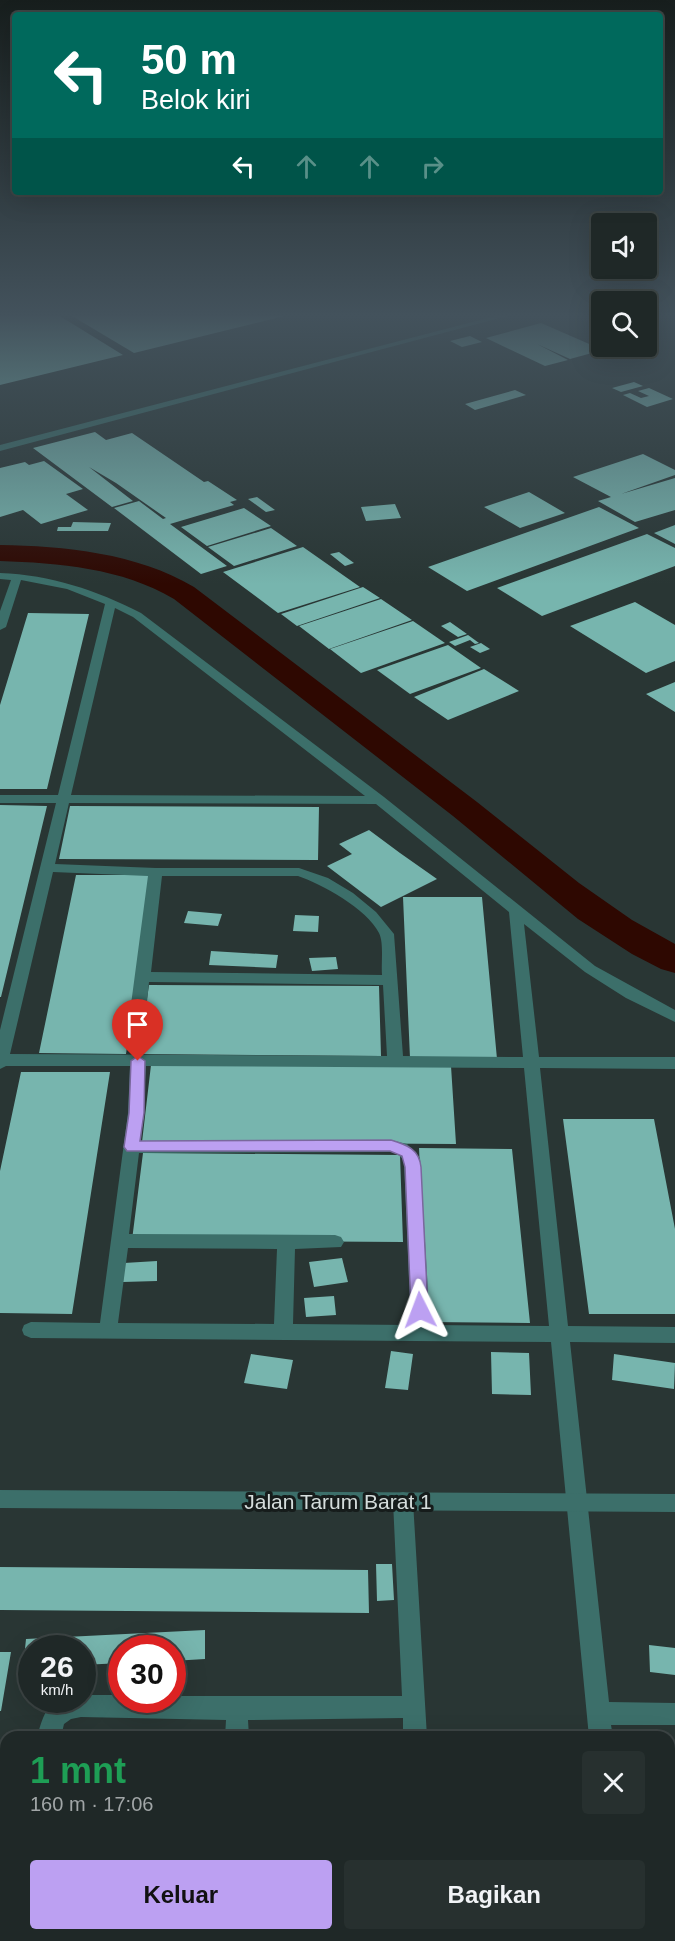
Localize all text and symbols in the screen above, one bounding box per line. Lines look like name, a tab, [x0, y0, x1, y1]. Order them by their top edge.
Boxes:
icon: left	[42, 36, 120, 114]
text: 50 m	[141, 36, 237, 83]
text: Belok kiri	[141, 85, 251, 115]
icon: left	[227, 150, 260, 183]
icon: ahead	[290, 150, 323, 183]
icon: ahead	[353, 150, 386, 183]
icon: right	[416, 150, 449, 183]
map controls	[591, 213, 657, 357]
button: sound	[591, 213, 657, 279]
button: search	[591, 291, 657, 357]
pin	[112, 999, 163, 1061]
icon: arrive	[121, 1008, 154, 1041]
position arrow	[388, 1278, 452, 1342]
street label: Jalan Tarum Barat 1	[244, 1490, 432, 1513]
speed limit sign: 30	[108, 1635, 186, 1713]
text: 26	[40, 1650, 74, 1683]
text: km/h	[41, 1681, 73, 1698]
text: 1 mnt	[30, 1750, 126, 1791]
button: close	[582, 1751, 645, 1814]
text: 160 m · 17:06	[30, 1793, 153, 1815]
button: Keluar	[30, 1860, 332, 1929]
button: Bagikan	[344, 1860, 645, 1929]

